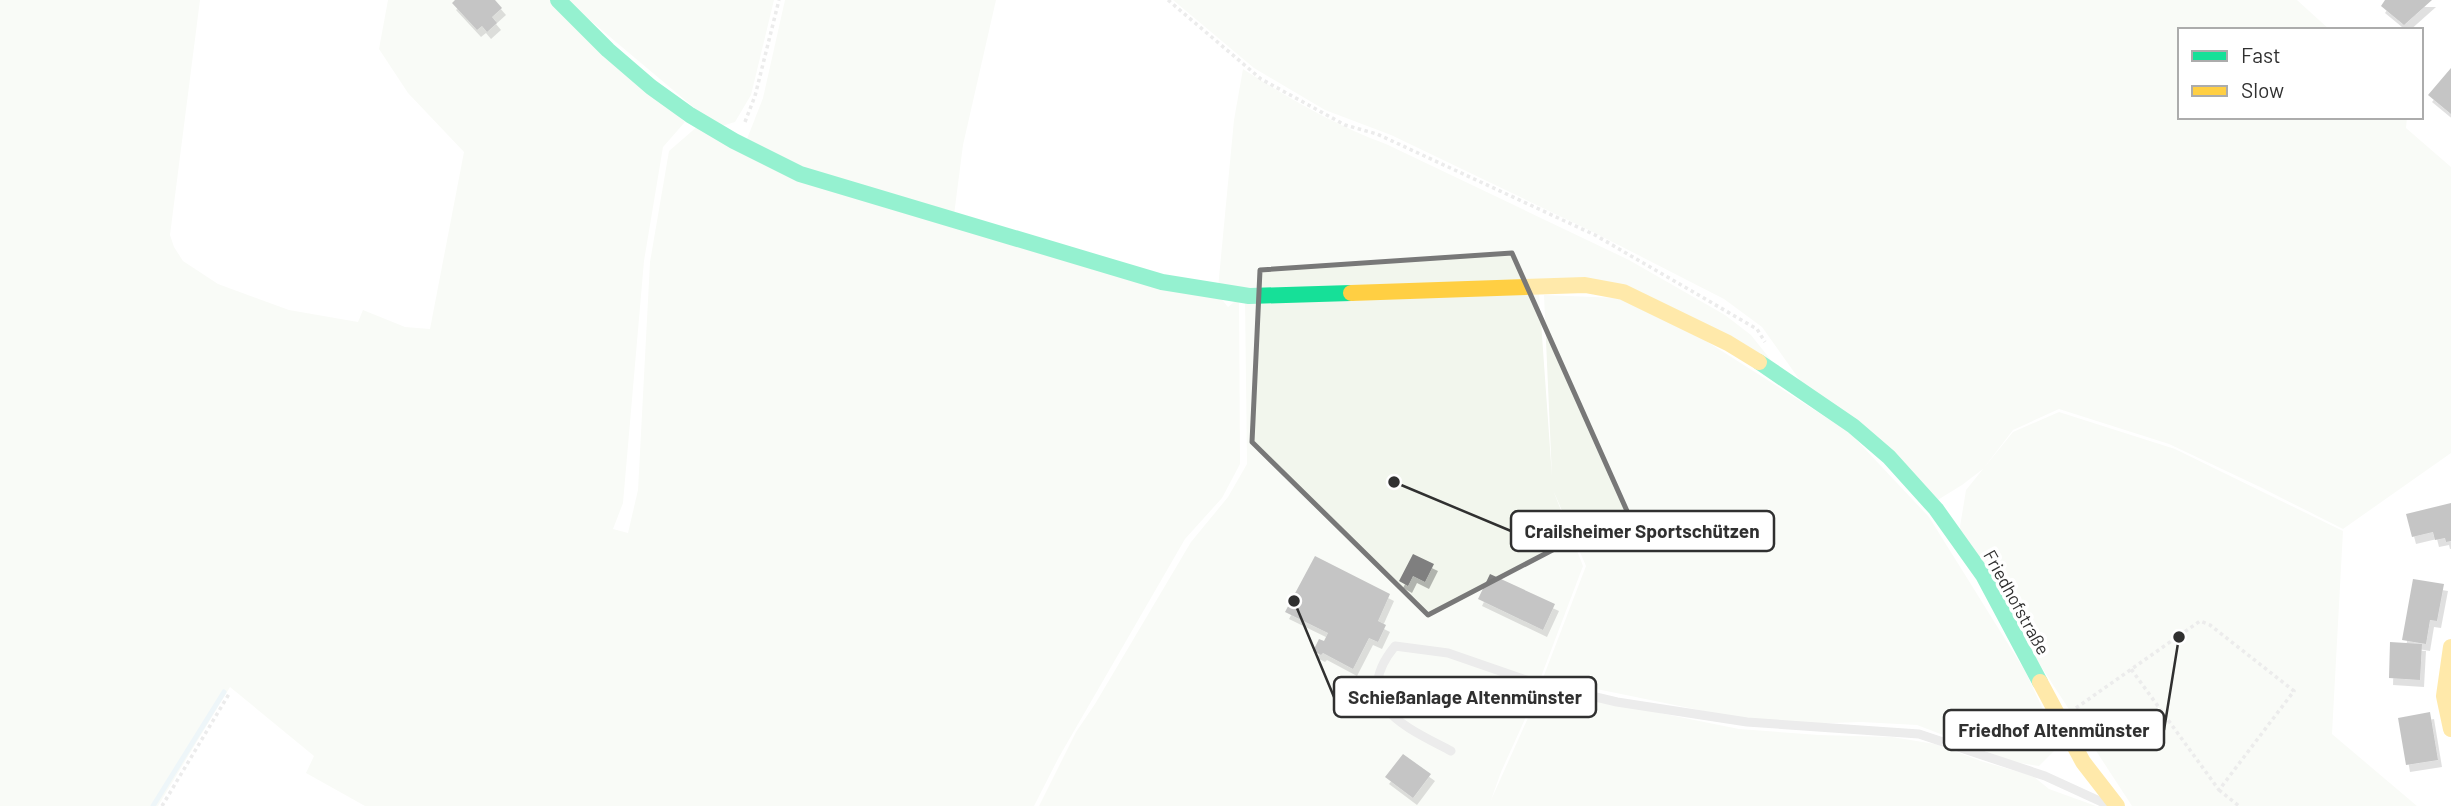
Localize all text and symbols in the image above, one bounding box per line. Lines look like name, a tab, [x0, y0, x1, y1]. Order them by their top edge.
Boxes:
legend	[2178, 28, 2423, 119]
text: Fast	[2241, 42, 2281, 67]
text: Slow	[2241, 77, 2284, 102]
callout: Crailsheimer Sportschützen	[1511, 511, 1774, 551]
text: Crailsheimer Sportschützen	[1524, 519, 1760, 542]
street label: Friedhofstraße	[1979, 546, 2055, 658]
callout: Schießanlage Altenmünster	[1334, 677, 1596, 717]
text: Schießanlage Altenmünster	[1348, 685, 1583, 708]
callout: Friedhof Altenmünster	[1944, 710, 2164, 750]
text: Friedhof Altenmünster	[1958, 718, 2150, 741]

